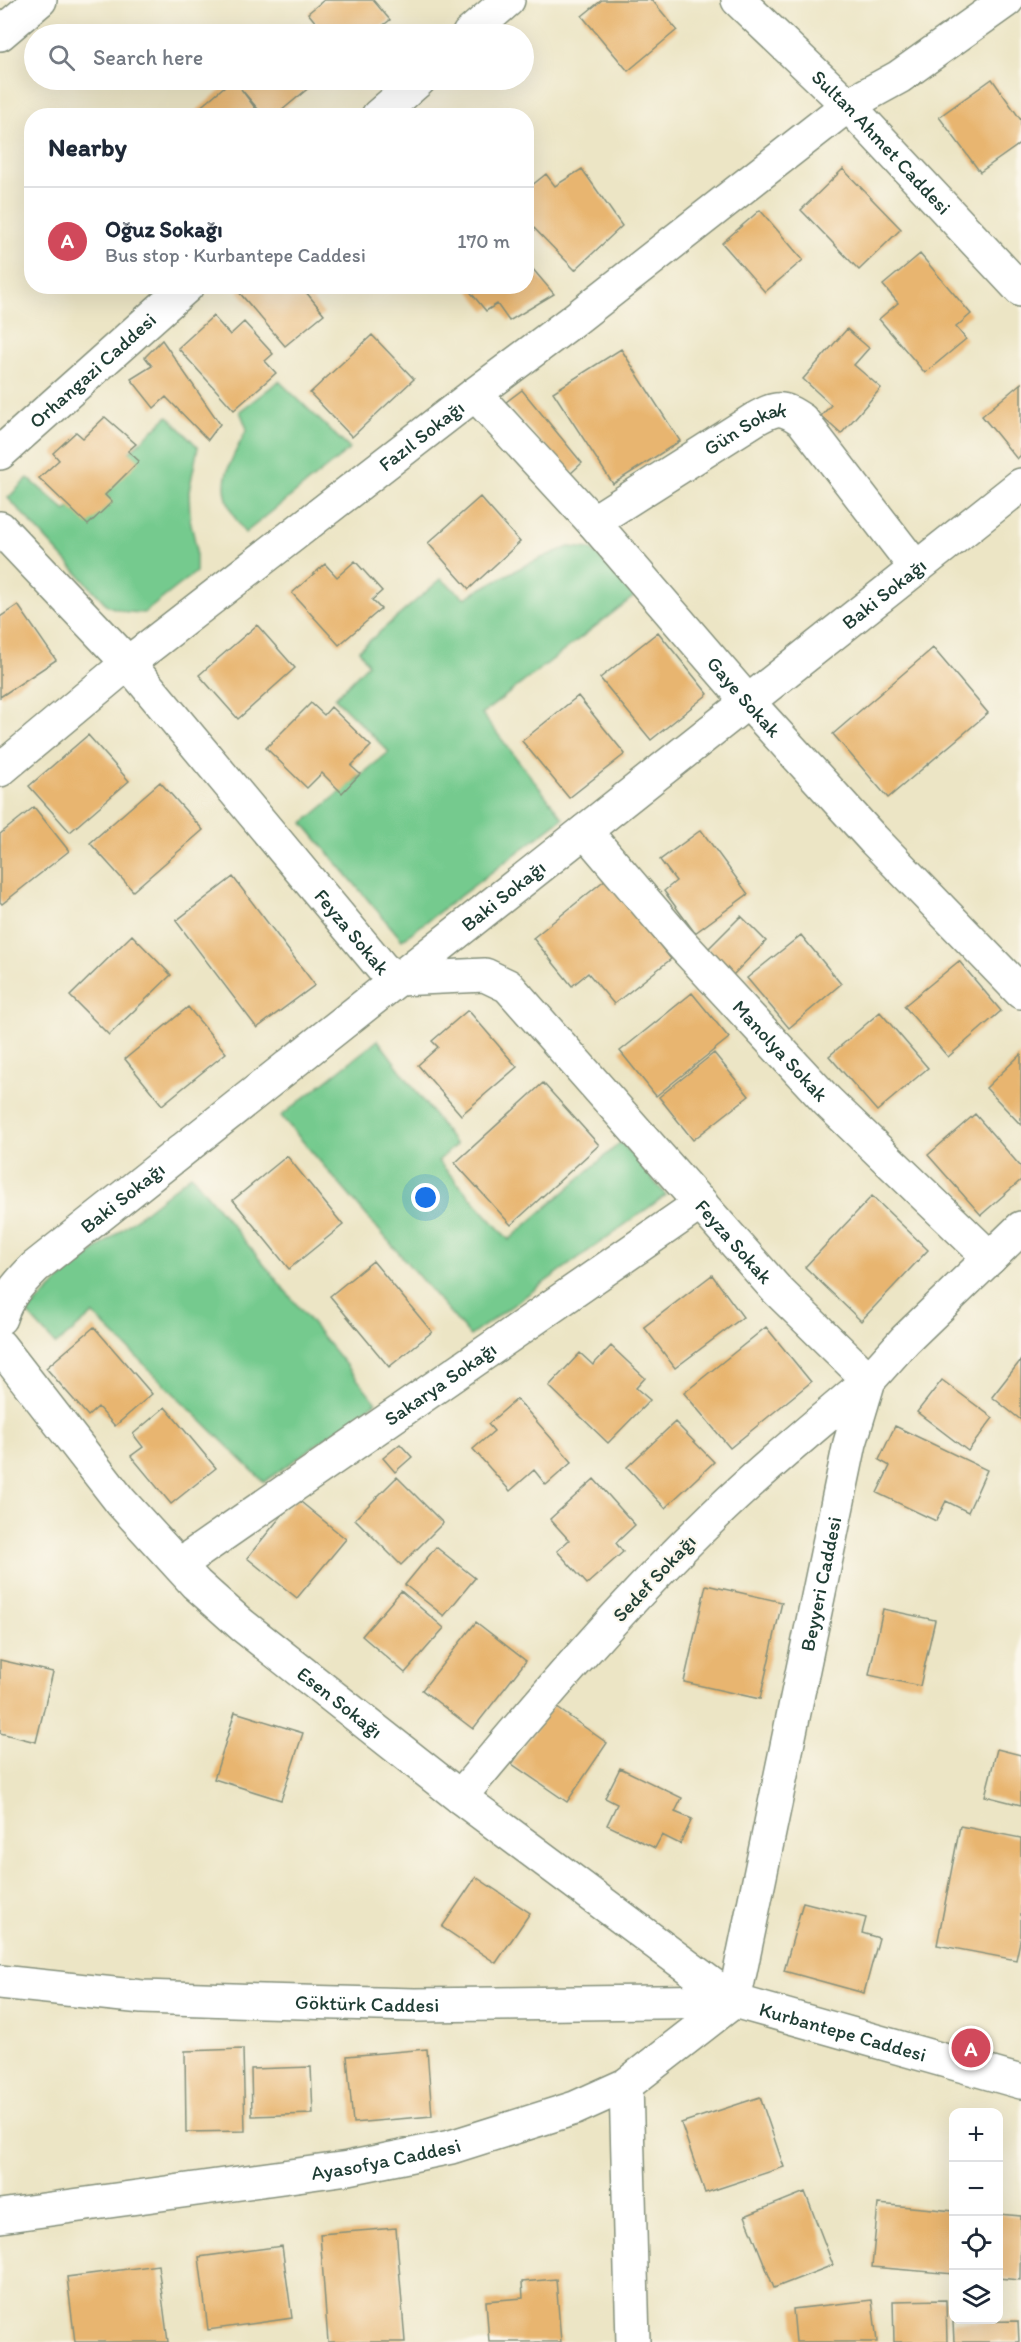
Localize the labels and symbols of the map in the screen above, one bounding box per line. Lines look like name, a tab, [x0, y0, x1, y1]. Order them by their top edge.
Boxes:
street label: Sultan Ahmet Caddesi	[807, 65, 956, 219]
street label: Orhangazi Caddesi	[24, 308, 161, 433]
street label: Fazıl Sokağı	[374, 395, 469, 476]
street label: Gün Sokak	[699, 397, 790, 460]
street label: Baki Sokağı	[837, 553, 931, 634]
street label: Gaye Sokak	[702, 651, 786, 743]
street label: Baki Sokağı	[456, 855, 550, 936]
street label: Feyza Sokak	[309, 884, 395, 980]
street label: Manolya Sokak	[728, 995, 833, 1106]
street label: Baki Sokağı	[75, 1157, 169, 1238]
your location	[411, 1183, 440, 1212]
street label: Feyza Sokak	[690, 1194, 778, 1289]
street label: Sakarya Sokağı	[380, 1337, 501, 1431]
street label: Beyyeri Caddesi	[795, 1514, 846, 1653]
street label: Sedef Sokağı	[607, 1529, 701, 1627]
street label: Esen Sokağı	[292, 1661, 388, 1743]
street label: Göktürk Caddesi	[295, 1990, 439, 2017]
street label: Kurbantepe Caddesi	[757, 1997, 929, 2067]
pin: A	[952, 2026, 990, 2070]
street label: Ayasofya Caddesi	[310, 2133, 464, 2185]

